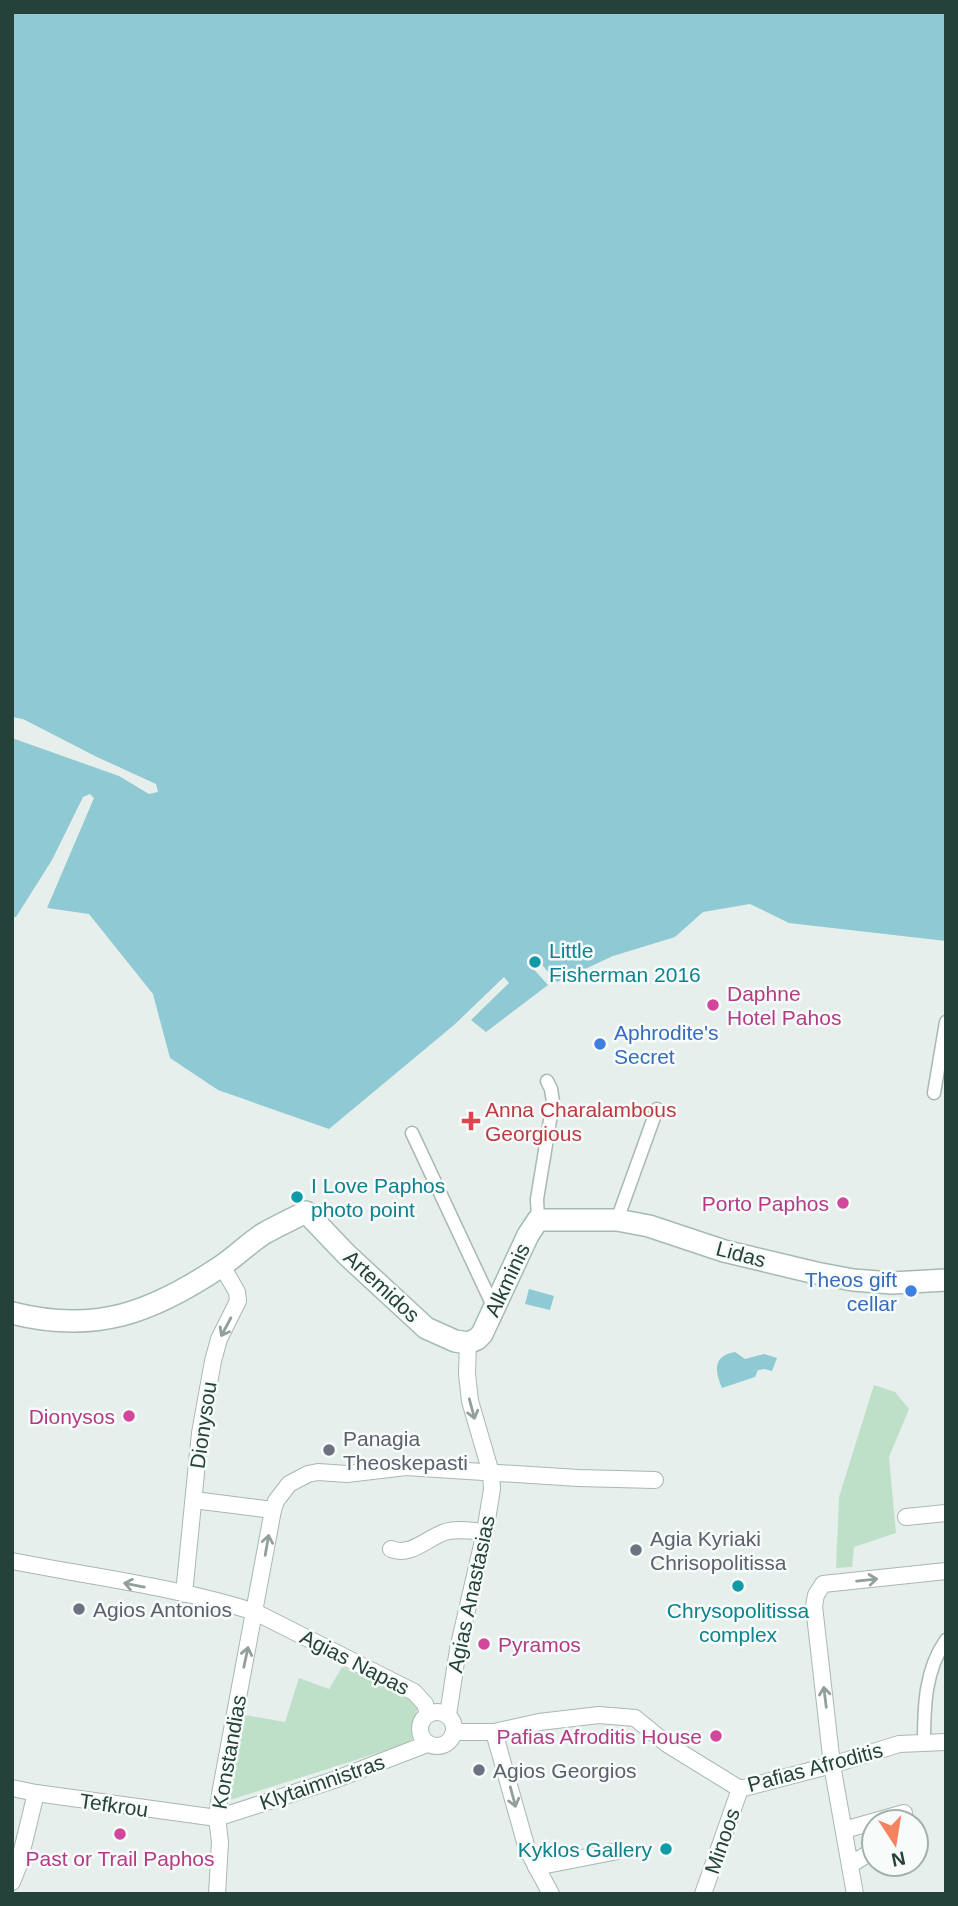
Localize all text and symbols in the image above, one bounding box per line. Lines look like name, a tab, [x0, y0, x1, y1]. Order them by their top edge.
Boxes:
place label: Little Fisherman 2016	[549, 939, 701, 986]
marker: Little Fisherman 2016	[527, 954, 543, 970]
place label: Daphne Hotel Pahos	[727, 982, 841, 1029]
marker: Daphne Hotel Pahos	[705, 997, 721, 1013]
place label: Aphrodite's Secret	[614, 1021, 718, 1068]
marker: Aphrodite's Secret	[592, 1036, 608, 1052]
place label: Anna Charalambous Georgious	[485, 1098, 676, 1145]
marker: Anna Charalambous Georgious	[463, 1113, 479, 1129]
place label: I Love Paphos photo point	[311, 1174, 445, 1221]
marker: I Love Paphos photo point	[289, 1189, 305, 1205]
place label: Porto Paphos	[702, 1192, 829, 1215]
marker: Porto Paphos	[835, 1195, 851, 1211]
street label: Lidas	[714, 1236, 768, 1272]
street label: Alkminis	[480, 1240, 534, 1320]
street label: Artemidos	[340, 1245, 424, 1327]
place label: Theos gift cellar	[805, 1268, 897, 1315]
marker: Theos gift cellar	[903, 1283, 919, 1299]
one-way arrow	[218, 1316, 232, 1337]
street label: Dionysou	[186, 1380, 220, 1470]
one-way arrow	[467, 1398, 480, 1420]
place label: Dionysos	[29, 1405, 115, 1428]
marker: Dionysos	[121, 1408, 137, 1424]
place label: Panagia Theoskepasti	[343, 1427, 468, 1474]
marker: Panagia Theoskepasti	[321, 1442, 337, 1458]
street label: Agias Anastasias	[443, 1513, 499, 1675]
place label: Agia Kyriaki Chrisopolitissa	[650, 1527, 787, 1574]
one-way arrow	[261, 1534, 274, 1557]
marker: Agia Kyriaki Chrisopolitissa	[628, 1542, 644, 1558]
one-way arrow	[855, 1573, 878, 1586]
one-way arrow	[123, 1577, 146, 1591]
marker: Chrysopolitissa complex	[730, 1578, 746, 1594]
place label: Agios Antonios	[93, 1598, 232, 1621]
place label: Chrysopolitissa complex	[667, 1599, 810, 1646]
marker: Agios Antonios	[71, 1601, 87, 1617]
street label: Agias Napas	[297, 1625, 413, 1699]
place label: Pyramos	[498, 1633, 581, 1656]
marker: Pyramos	[476, 1636, 492, 1652]
one-way arrow	[239, 1646, 253, 1669]
one-way arrow	[818, 1686, 831, 1709]
street label: Konstandias	[208, 1693, 250, 1811]
place label: Pafias Afroditis House	[497, 1725, 702, 1748]
marker: Pafias Afroditis House	[708, 1728, 724, 1744]
street label: Pafias Afroditis	[745, 1738, 885, 1796]
street label: Klytaimnistras	[256, 1750, 388, 1814]
place label: Agios Georgios	[493, 1759, 637, 1782]
marker: Agios Georgios	[471, 1762, 487, 1778]
one-way arrow	[507, 1786, 520, 1808]
street label: Tefkrou	[78, 1789, 150, 1821]
street label: Minoos	[700, 1805, 744, 1877]
north arrow	[860, 1808, 930, 1878]
marker: Past or Trail Paphos	[112, 1826, 128, 1842]
place label: Kyklos Gallery	[518, 1838, 653, 1861]
marker: Kyklos Gallery	[658, 1841, 674, 1857]
place label: Past or Trail Paphos	[25, 1847, 215, 1870]
text: N	[890, 1847, 907, 1871]

